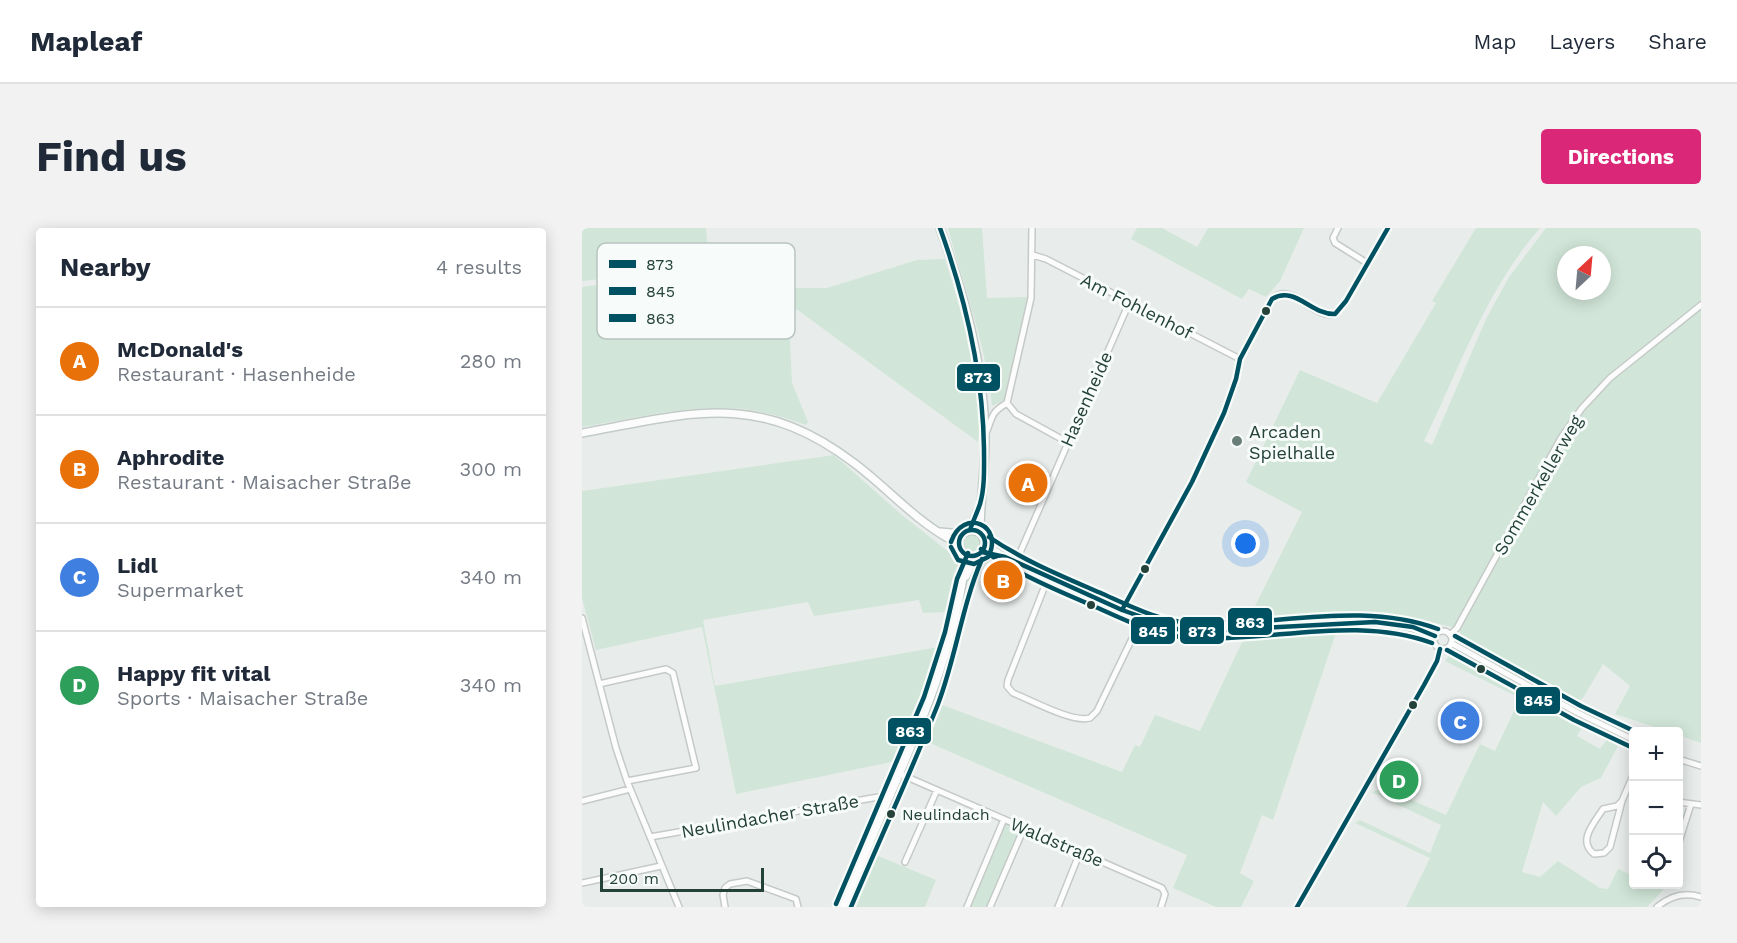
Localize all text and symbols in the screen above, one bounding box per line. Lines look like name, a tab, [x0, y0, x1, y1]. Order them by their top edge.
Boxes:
text: Mapleaf	[30, 25, 142, 58]
text: Map	[1473, 29, 1516, 54]
text: Layers	[1549, 29, 1615, 54]
text: Share	[1648, 29, 1707, 54]
button: Directions	[1541, 129, 1701, 184]
text: Find us	[36, 132, 187, 181]
legend	[597, 243, 795, 339]
north arrow	[1557, 246, 1611, 300]
text: Nearby	[60, 252, 151, 282]
text: 4 results	[436, 255, 522, 279]
text: 873	[646, 255, 674, 274]
street label: Am Fohlenhof	[1077, 269, 1197, 343]
text: 845	[646, 282, 675, 301]
unlabelled marker	[1260, 305, 1272, 317]
text: 863	[646, 309, 675, 328]
text: McDonald's	[117, 337, 243, 362]
street label: Hasenheide	[1056, 348, 1116, 450]
text: A	[73, 349, 86, 373]
text: 280 m	[460, 349, 522, 373]
text: Restaurant · Hasenheide	[117, 362, 356, 386]
line badge: 873	[956, 363, 1001, 392]
text: 873	[964, 368, 992, 387]
street label: Sommerkellerweg	[1489, 411, 1587, 559]
place label: Arcaden Spielhalle	[1249, 421, 1335, 463]
marker: Arcaden Spielhalle	[1230, 434, 1244, 448]
text: Aphrodite	[117, 445, 224, 470]
text: B	[73, 457, 86, 481]
text: 300 m	[460, 457, 522, 481]
pin: A	[1008, 460, 1048, 506]
text: Restaurant · Maisacher Straße	[117, 470, 411, 494]
your location	[1231, 529, 1260, 558]
text: Lidl	[117, 553, 158, 578]
pin: B	[984, 558, 1022, 602]
unlabelled marker	[1139, 563, 1151, 575]
text: C	[73, 565, 86, 589]
text: 340 m	[460, 565, 522, 589]
text: Supermarket	[117, 578, 243, 602]
unlabelled marker	[1085, 599, 1097, 611]
line badge: 863	[1227, 607, 1273, 636]
text: 863	[1235, 613, 1265, 632]
line badge: 845	[1130, 616, 1176, 645]
line badge: 873	[1179, 616, 1225, 645]
text: 845	[1138, 622, 1168, 641]
text: 873	[1188, 622, 1216, 641]
text: Happy fit vital	[117, 661, 270, 686]
unlabelled marker	[1475, 663, 1487, 675]
text: D	[72, 673, 87, 697]
text: 340 m	[460, 673, 522, 697]
text: Sports · Maisacher Straße	[117, 686, 368, 710]
line badge: 845	[1515, 686, 1561, 715]
text: 845	[1523, 691, 1553, 710]
pin: C	[1440, 698, 1480, 744]
unlabelled marker	[1407, 699, 1419, 711]
line badge: 863	[887, 717, 932, 745]
text: 863	[895, 722, 925, 741]
map controls	[1629, 727, 1683, 889]
button: +	[1629, 727, 1683, 781]
pin: D	[1380, 758, 1418, 802]
button: −	[1629, 781, 1683, 835]
street label: Neulindacher Straße	[680, 790, 860, 842]
place label: Neulindach	[902, 805, 990, 824]
marker: Neulindach	[885, 808, 897, 820]
street label: Waldstraße	[1007, 813, 1107, 871]
button: locate	[1629, 835, 1683, 889]
scale bar	[600, 865, 764, 892]
text: 200 m	[609, 869, 659, 888]

